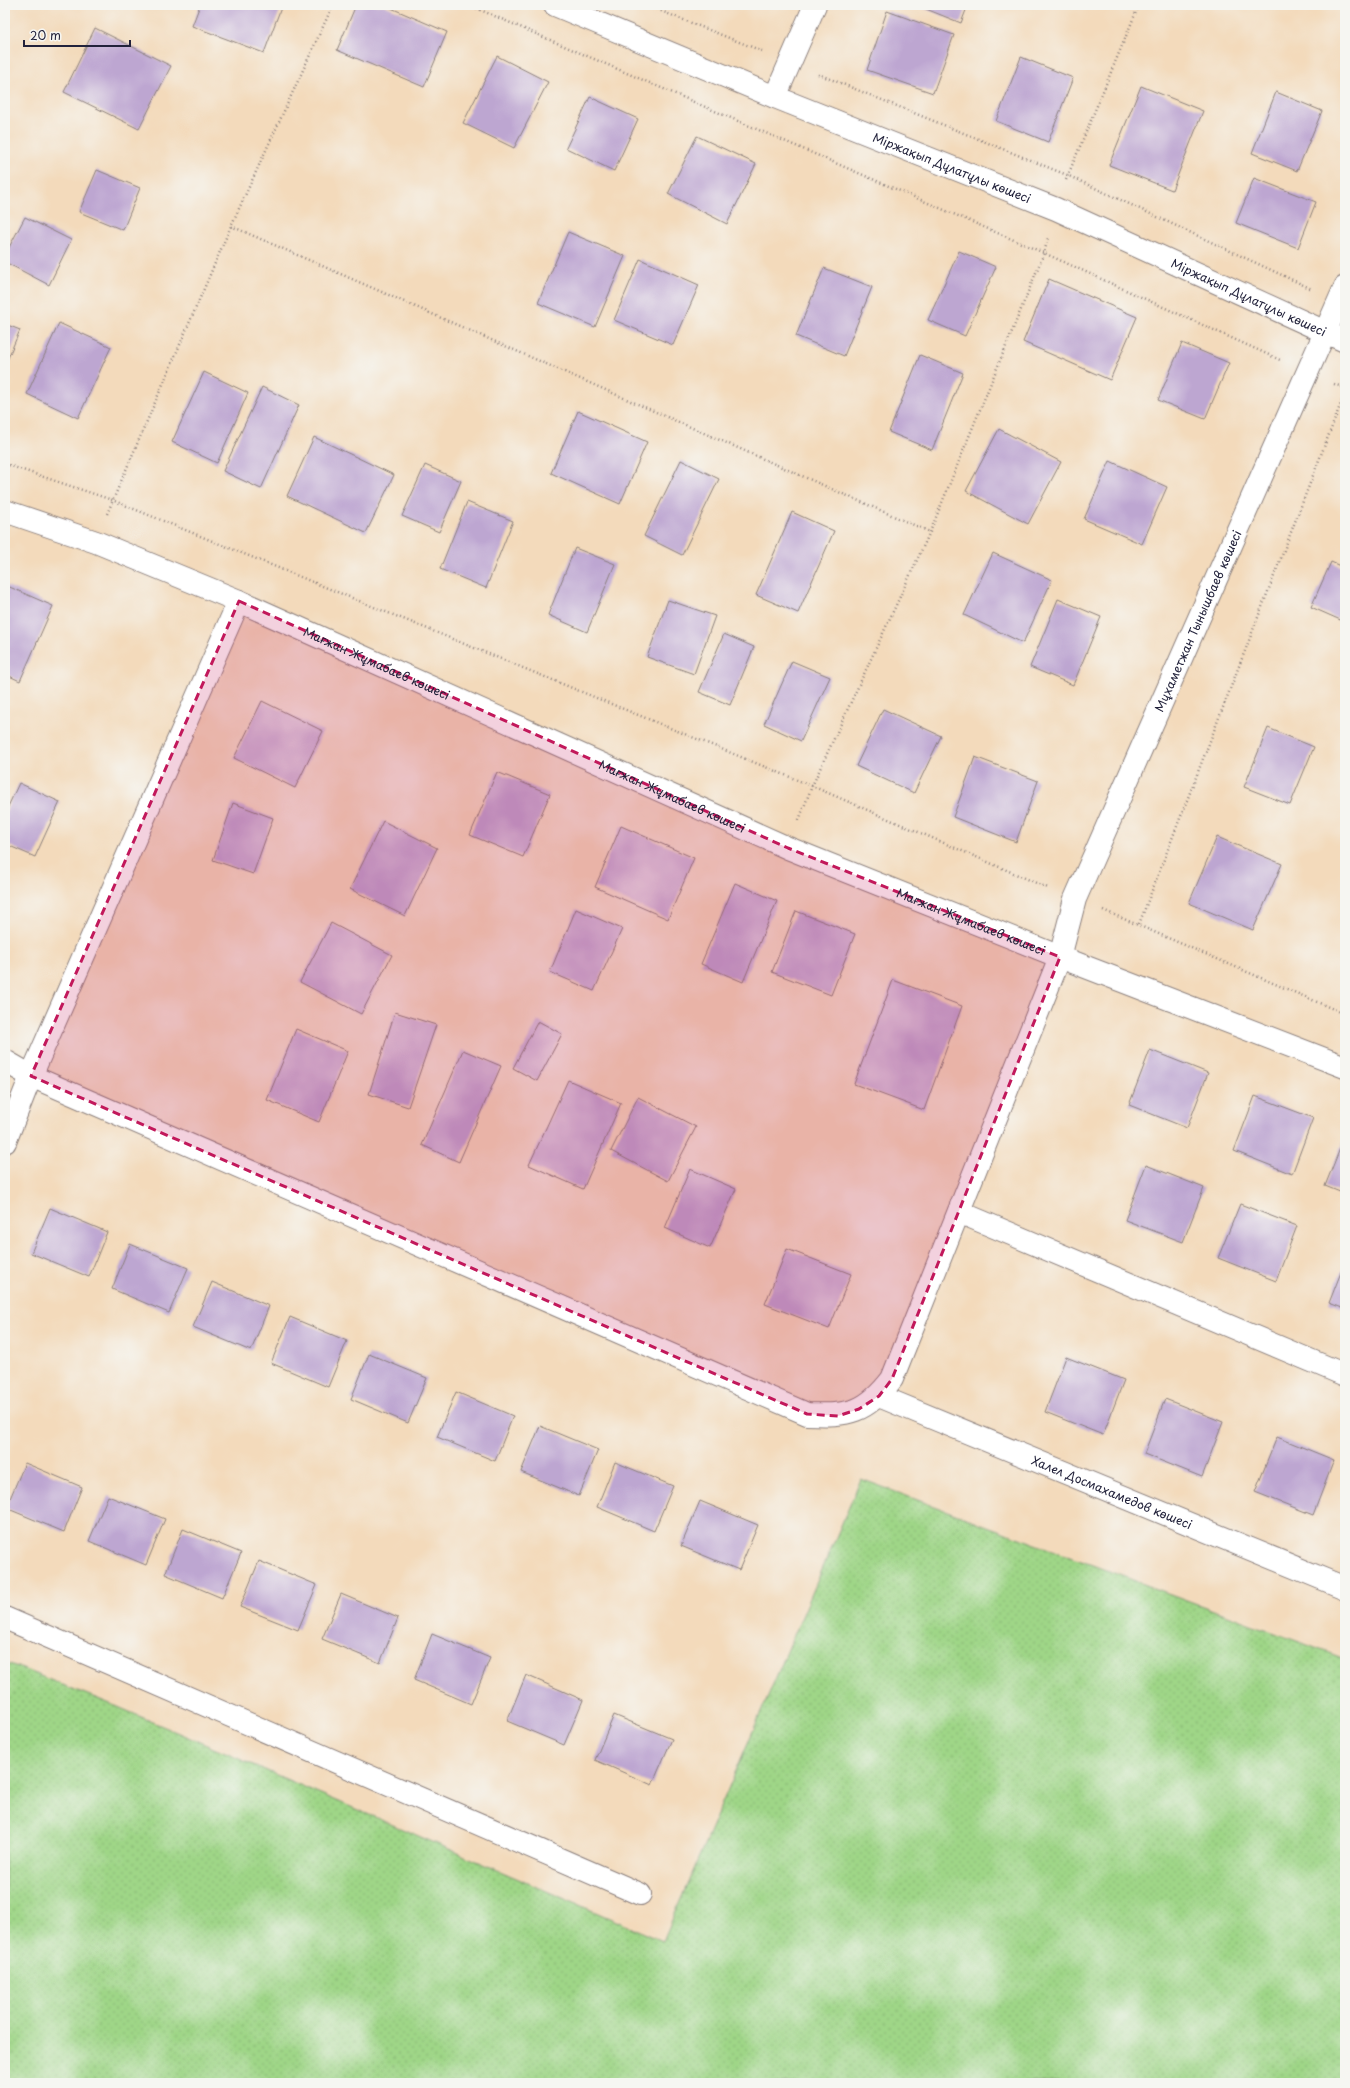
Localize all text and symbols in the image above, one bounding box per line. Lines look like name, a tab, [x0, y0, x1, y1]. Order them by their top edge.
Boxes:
scale bar	[24, 22, 130, 48]
text: 20 m	[30, 26, 61, 44]
street label: Міржақып Дұлатұлы көшесі	[870, 128, 1034, 207]
street label: Міржақып Дұлатұлы көшесі	[1168, 254, 1329, 340]
street label: Мұхаметжан Тынышбаев көшесі	[1150, 527, 1246, 715]
street label: Мағжан Жұмабаев көшесі	[301, 622, 453, 704]
street label: Мағжан Жұмабаев көшесі	[596, 755, 748, 837]
street label: Мағжан Жұмабаев көшесі	[894, 883, 1048, 959]
street label: Халел Досмахамедов көшесі	[1029, 1451, 1195, 1533]

